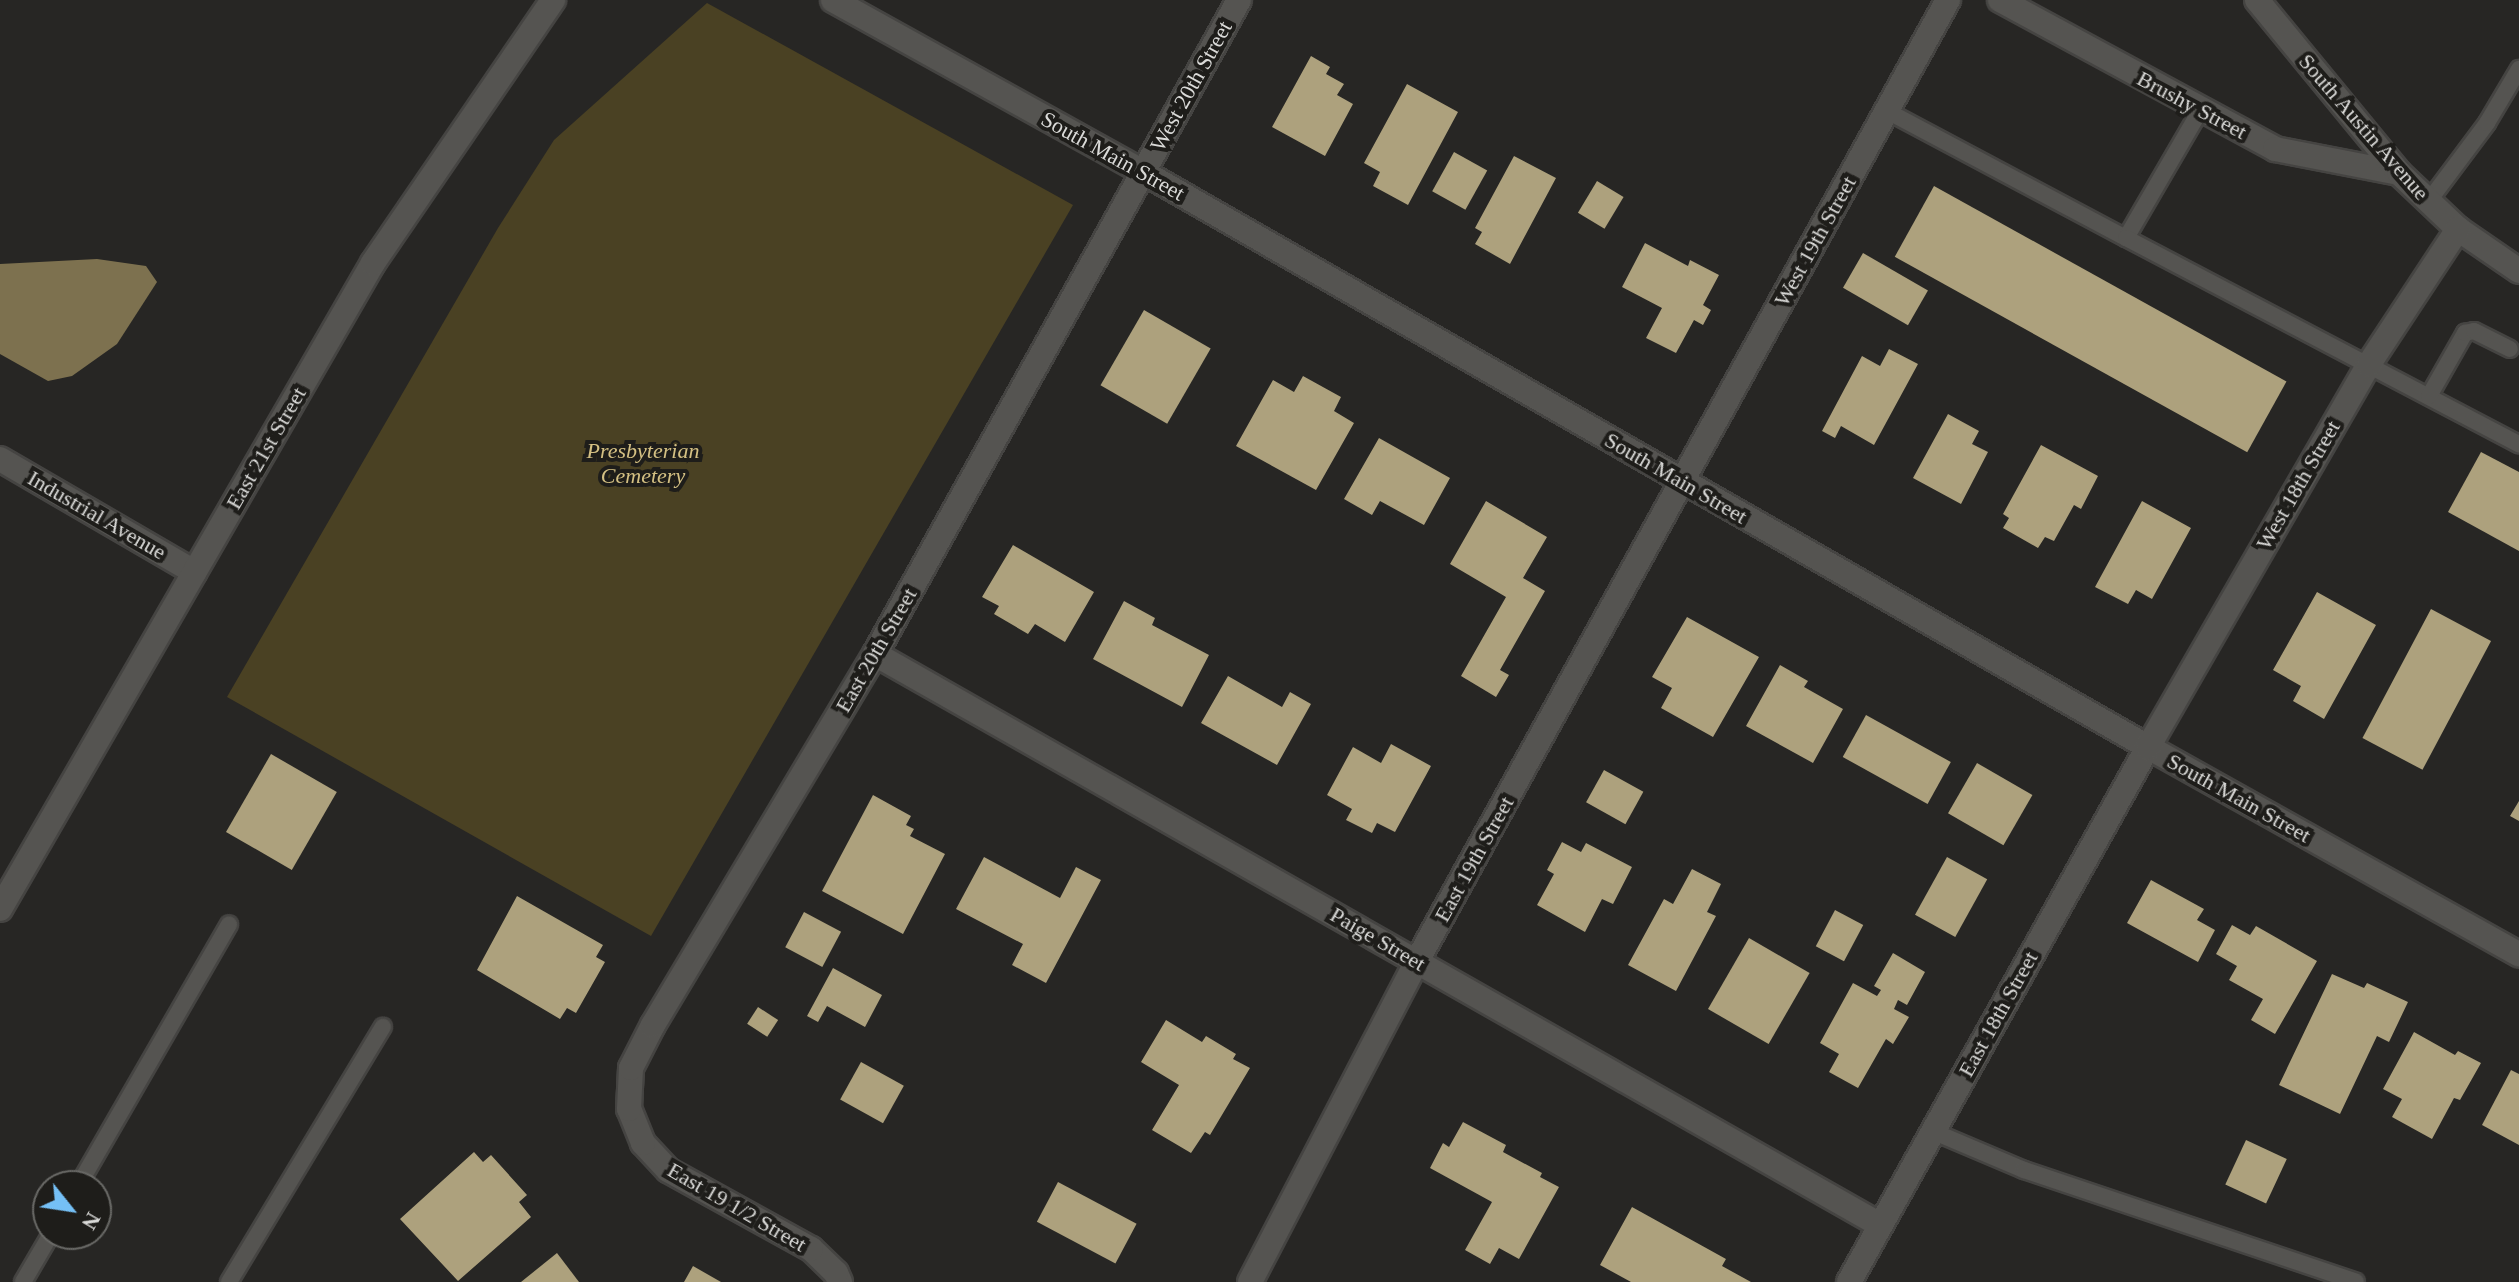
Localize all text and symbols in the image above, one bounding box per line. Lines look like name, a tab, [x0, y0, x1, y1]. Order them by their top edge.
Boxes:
street label: West 20th Street	[1144, 16, 1238, 156]
street label: South Austin Avenue	[2292, 47, 2436, 207]
street label: Brushy Street	[2133, 65, 2251, 145]
street label: South Main Street	[1037, 106, 1189, 206]
street label: West 19th Street	[1768, 171, 1862, 311]
street label: East 21st Street	[220, 382, 312, 514]
street label: West 18th Street	[2250, 416, 2346, 554]
street label: South Main Street	[1600, 427, 1752, 529]
park label: Presbyterian Cemetery	[587, 437, 699, 488]
street label: Industrial Avenue	[23, 464, 171, 566]
street label: East 20th Street	[830, 583, 922, 717]
street label: South Main Street	[2163, 748, 2315, 848]
street label: East 19th Street	[1429, 792, 1519, 926]
street label: Paige Street	[1326, 901, 1430, 977]
street label: East 18th Street	[1953, 947, 2043, 1081]
street label: East 19 1/2 Street	[663, 1157, 811, 1257]
north arrow	[32, 1170, 112, 1250]
text: N	[77, 1208, 106, 1234]

